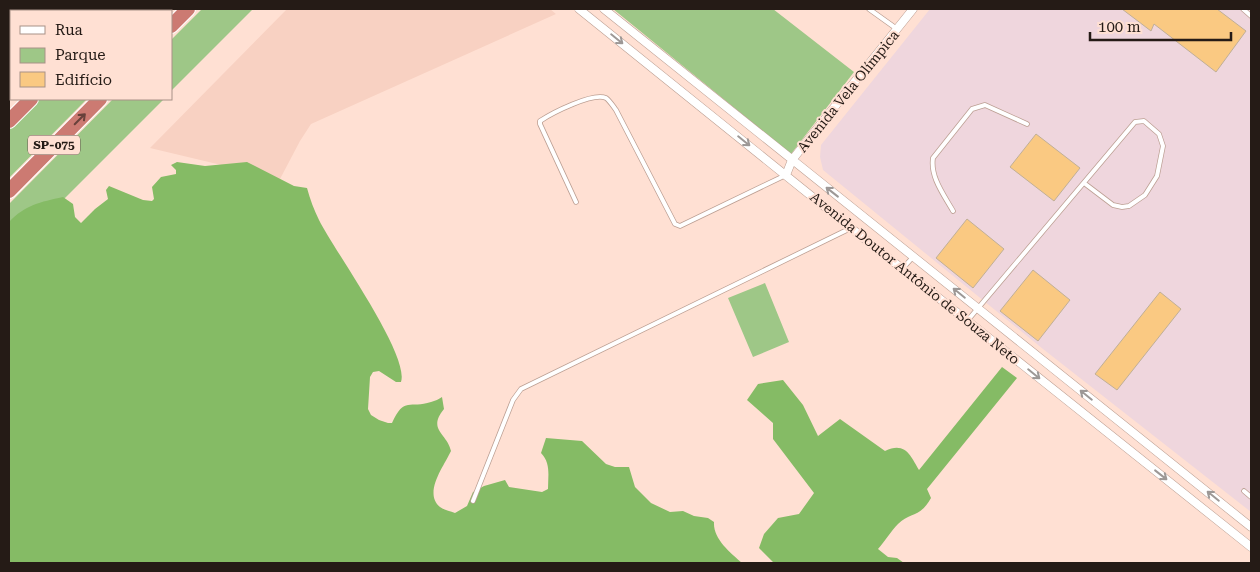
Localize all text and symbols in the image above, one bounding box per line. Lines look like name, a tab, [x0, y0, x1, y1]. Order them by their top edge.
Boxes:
legend	[10, 10, 172, 100]
scale bar	[1090, 10, 1231, 42]
text: 100 m	[1098, 18, 1141, 36]
text: Rua	[55, 21, 83, 39]
street label: Avenida Vela Olímpica	[794, 27, 902, 155]
one-way arrow	[610, 34, 623, 45]
text: Parque	[55, 46, 106, 64]
text: Edifício	[55, 71, 112, 89]
one-way arrow	[74, 113, 86, 125]
one-way arrow	[737, 135, 750, 146]
road number: SP-075	[28, 136, 80, 154]
one-way arrow	[826, 186, 839, 197]
street label: Avenida Doutor Antônio de Souza Neto	[807, 189, 1023, 367]
one-way arrow	[953, 288, 966, 299]
one-way arrow	[1027, 368, 1040, 379]
one-way arrow	[1080, 389, 1093, 400]
one-way arrow	[1154, 470, 1167, 481]
one-way arrow	[1207, 491, 1220, 502]

